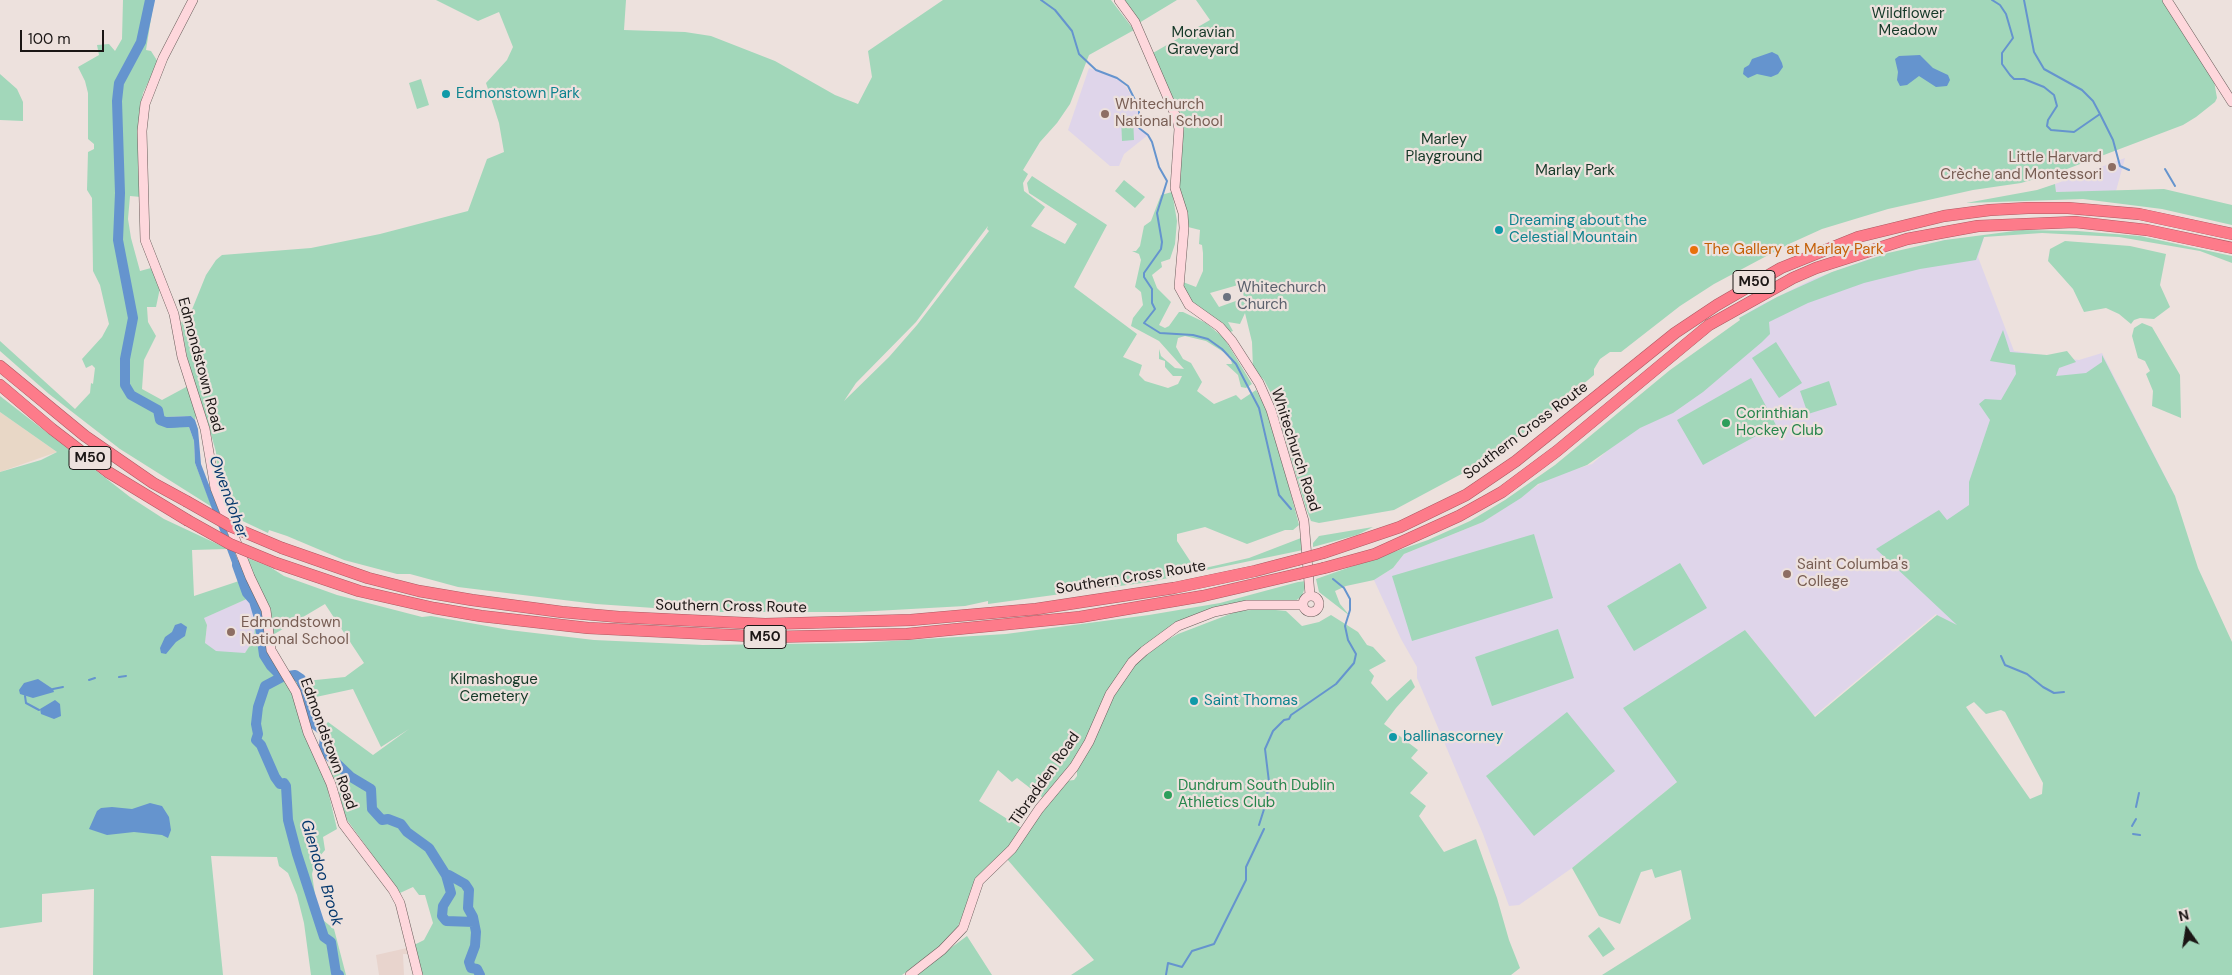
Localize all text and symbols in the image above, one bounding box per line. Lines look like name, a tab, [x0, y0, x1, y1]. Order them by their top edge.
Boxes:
park label: Wildflower Meadow	[1871, 5, 1945, 40]
scale bar	[22, 20, 106, 52]
park label: Moravian Graveyard	[1167, 24, 1239, 59]
text: 100 m	[28, 29, 71, 49]
place label: Edmonstown Park	[456, 85, 580, 103]
marker: Edmonstown Park	[440, 88, 452, 100]
place label: Whitechurch National School	[1115, 96, 1223, 131]
marker: Whitechurch National School	[1099, 108, 1111, 120]
park label: Marley Playground	[1406, 131, 1482, 166]
place label: Little Harvard Crèche and Montessori	[1940, 149, 2102, 184]
marker: Little Harvard Crèche and Montessori	[2106, 161, 2118, 173]
park label: Marlay Park	[1535, 162, 1615, 180]
place label: Dreaming about the Celestial Mountain	[1509, 212, 1647, 247]
marker: Dreaming about the Celestial Mountain	[1493, 224, 1505, 236]
place label: The Gallery at Marlay Park	[1704, 241, 1884, 259]
marker: The Gallery at Marlay Park	[1688, 244, 1700, 256]
road number: M50	[1733, 270, 1775, 294]
place label: Whitechurch Church	[1237, 279, 1326, 314]
marker: Whitechurch Church	[1221, 291, 1233, 303]
street label: Edmondstown Road	[173, 296, 227, 434]
street label: Southern Cross Route	[1460, 378, 1592, 484]
street label: Whitechurch Road	[1267, 386, 1323, 514]
place label: Corinthian Hockey Club	[1736, 405, 1823, 440]
marker: Corinthian Hockey Club	[1720, 417, 1732, 429]
road number: M50	[69, 446, 111, 469]
water label: Owendoher	[204, 453, 252, 541]
place label: Saint Columba's College	[1797, 556, 1908, 591]
street label: Southern Cross Route	[1055, 557, 1207, 599]
marker: Saint Columba's College	[1781, 568, 1793, 580]
street label: Southern Cross Route	[655, 597, 807, 617]
place label: Edmondstown National School	[241, 614, 349, 649]
marker: Edmondstown National School	[225, 626, 237, 638]
road number: M50	[744, 626, 786, 649]
park label: Kilmashogue Cemetery	[450, 671, 538, 706]
street label: Edmondstown Road	[296, 676, 360, 812]
place label: Saint Thomas	[1204, 692, 1298, 710]
marker: Saint Thomas	[1188, 695, 1200, 707]
place label: ballinascorney	[1403, 728, 1503, 746]
street label: Tibradden Road	[1006, 729, 1084, 829]
marker: ballinascorney	[1387, 731, 1399, 743]
place label: Dundrum South Dublin Athletics Club	[1178, 777, 1335, 812]
marker: Dundrum South Dublin Athletics Club	[1162, 789, 1174, 801]
water label: Glendoo Brook	[296, 818, 346, 928]
north arrow	[2162, 905, 2212, 955]
text: N	[2177, 905, 2191, 925]

